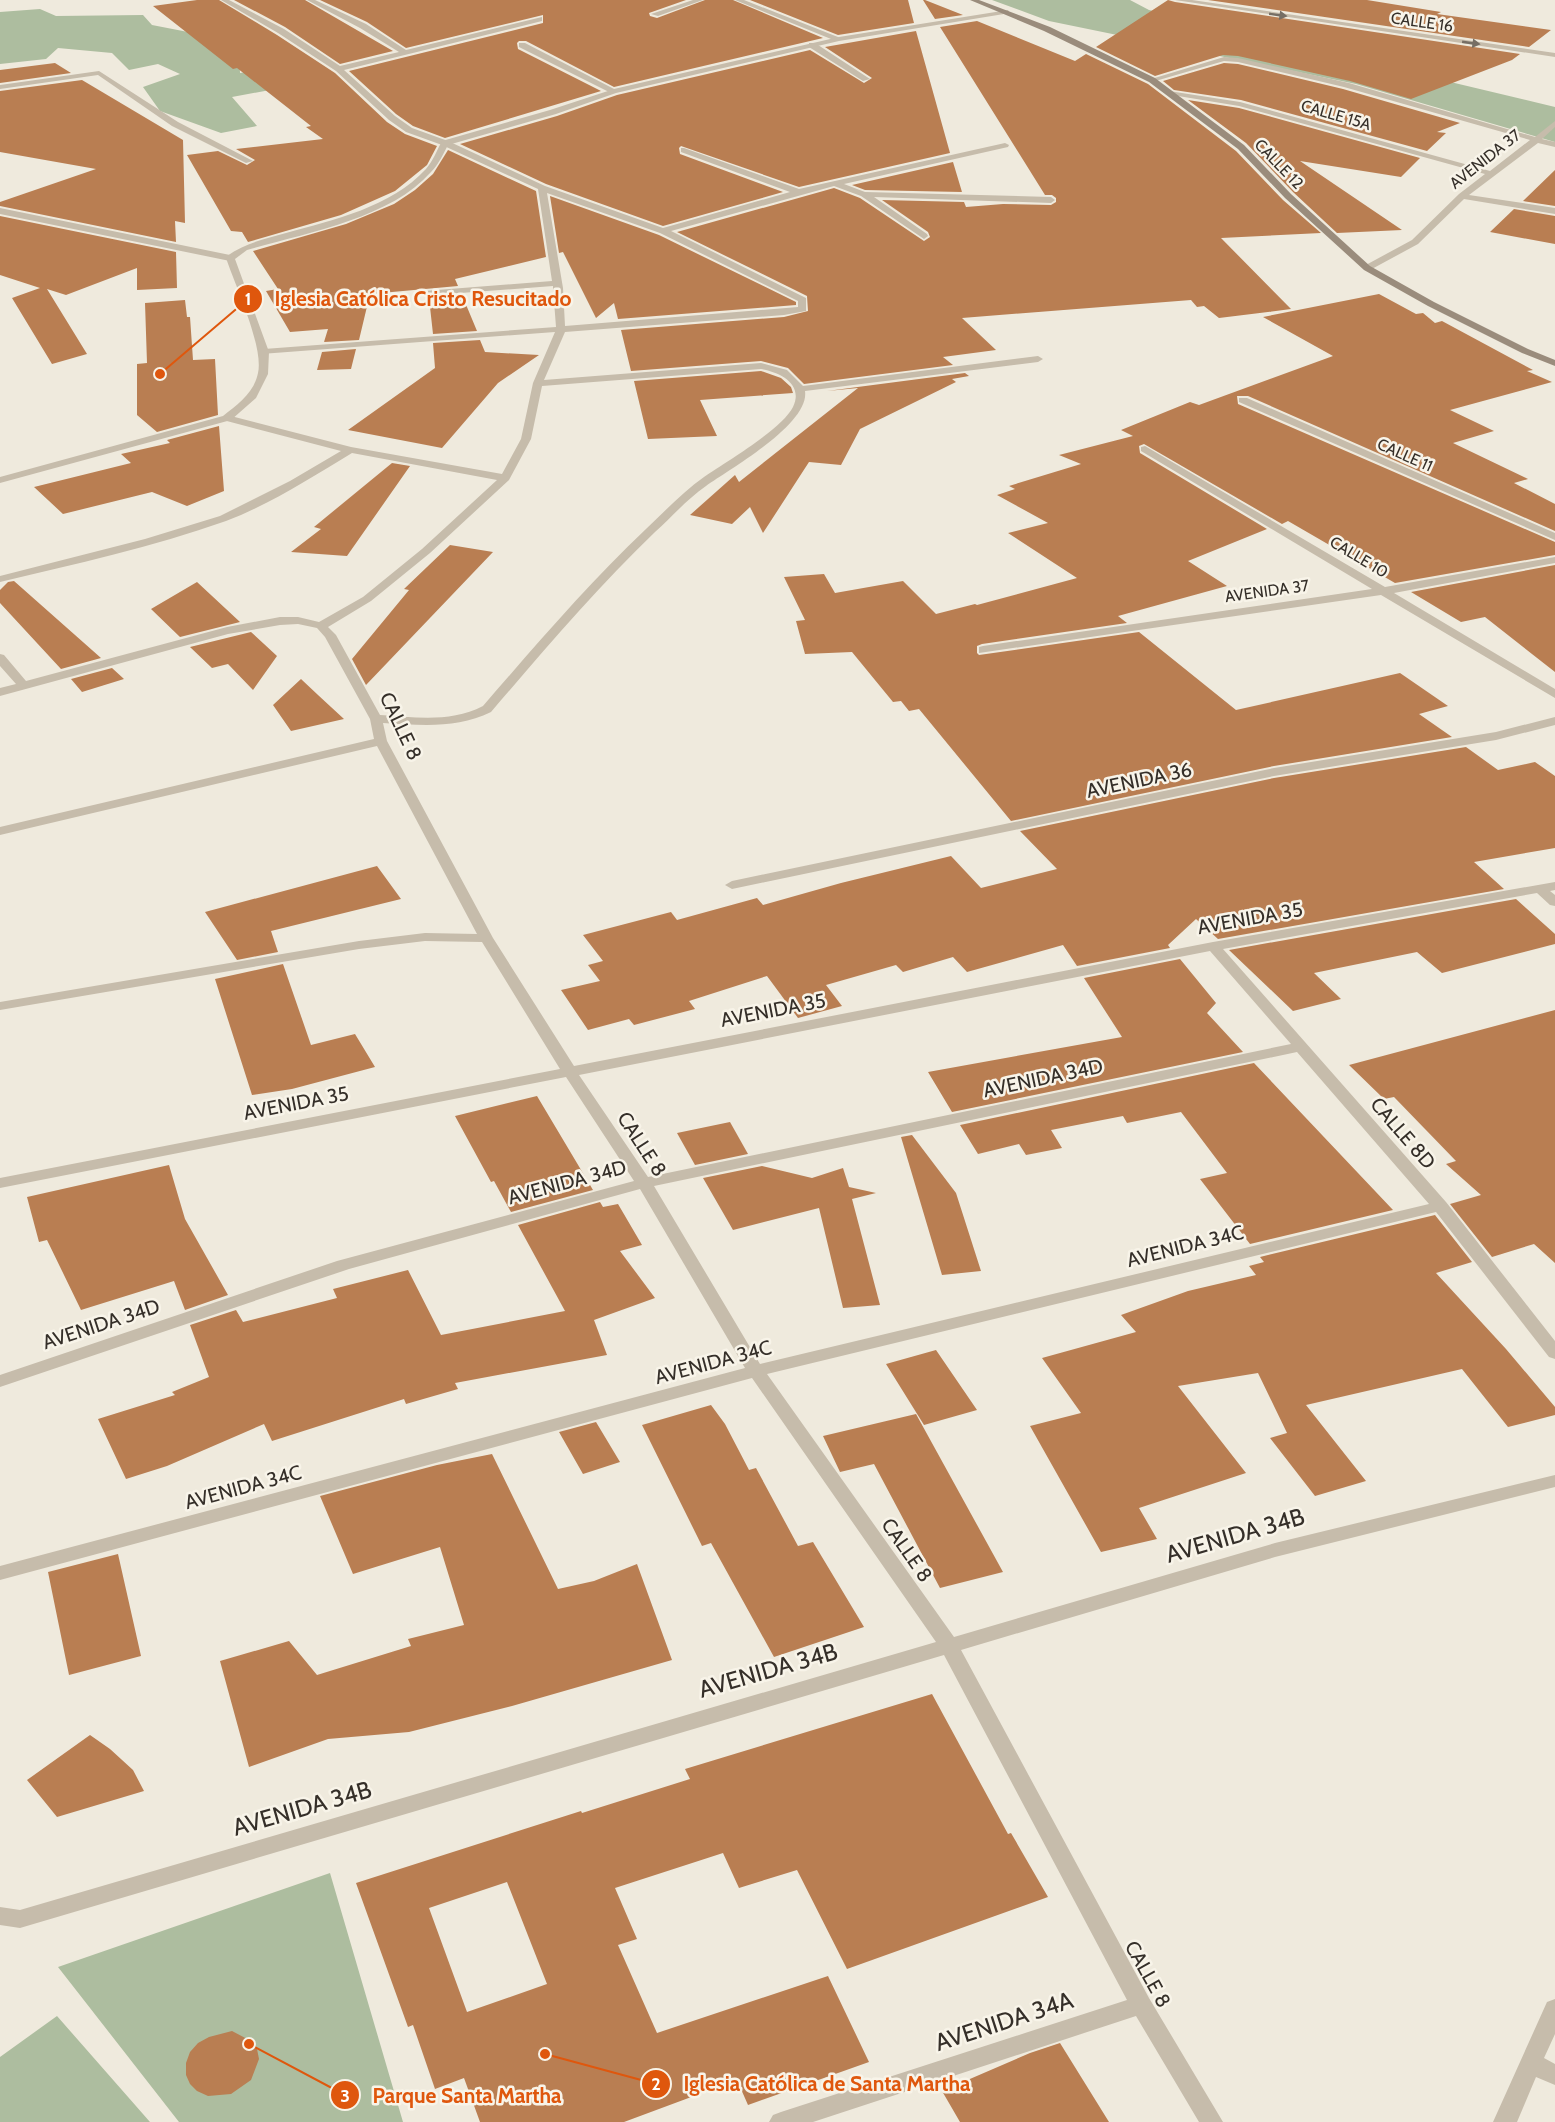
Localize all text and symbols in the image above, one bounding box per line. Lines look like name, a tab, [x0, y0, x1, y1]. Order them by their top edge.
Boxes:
street label: CALLE 16	[1390, 8, 1454, 36]
one-way arrow	[1268, 10, 1287, 19]
one-way arrow	[1461, 38, 1480, 47]
street label: CALLE 15A	[1299, 96, 1373, 134]
street label: AVENIDA 37	[1446, 125, 1524, 193]
street label: CALLE 12	[1251, 135, 1307, 193]
callout: Iglesia Católica Cristo Resucitado	[233, 279, 584, 318]
text: Iglesia Católica Cristo Resucitado	[275, 286, 571, 311]
text: 1	[245, 288, 251, 310]
street label: CALLE 11	[1374, 434, 1436, 476]
street label: CALLE 10	[1326, 532, 1392, 582]
street label: AVENIDA 37	[1224, 576, 1310, 606]
street label: CALLE 8	[375, 688, 427, 764]
street label: AVENIDA 36	[1084, 757, 1194, 803]
street label: AVENIDA 35	[1195, 897, 1305, 939]
street label: AVENIDA 35	[718, 988, 828, 1032]
street label: AVENIDA 34D	[981, 1054, 1105, 1102]
street label: AVENIDA 35	[241, 1081, 351, 1125]
street label: CALLE 8D	[1365, 1092, 1441, 1174]
street label: CALLE 8	[612, 1107, 672, 1181]
street label: AVENIDA 34D	[505, 1155, 629, 1209]
street label: AVENIDA 34C	[1124, 1220, 1246, 1272]
street label: AVENIDA 34D	[39, 1294, 163, 1354]
street label: AVENIDA 34C	[652, 1335, 774, 1389]
street label: AVENIDA 34C	[182, 1460, 304, 1514]
street label: AVENIDA 34B	[1162, 1501, 1308, 1569]
street label: CALLE 8	[876, 1513, 938, 1587]
street label: AVENIDA 34B	[695, 1636, 841, 1704]
street label: AVENIDA 34B	[229, 1774, 375, 1842]
street label: CALLE 8	[1120, 1937, 1176, 2011]
street label: AVENIDA 34A	[931, 1985, 1077, 2057]
callout: Iglesia Católica de Santa Martha	[641, 2064, 982, 2103]
text: Iglesia Católica de Santa Martha	[683, 2071, 971, 2096]
text: 2	[651, 2073, 661, 2095]
callout: Parque Santa Martha	[330, 2076, 573, 2115]
text: Parque Santa Martha	[372, 2083, 562, 2108]
text: 3	[340, 2085, 350, 2107]

